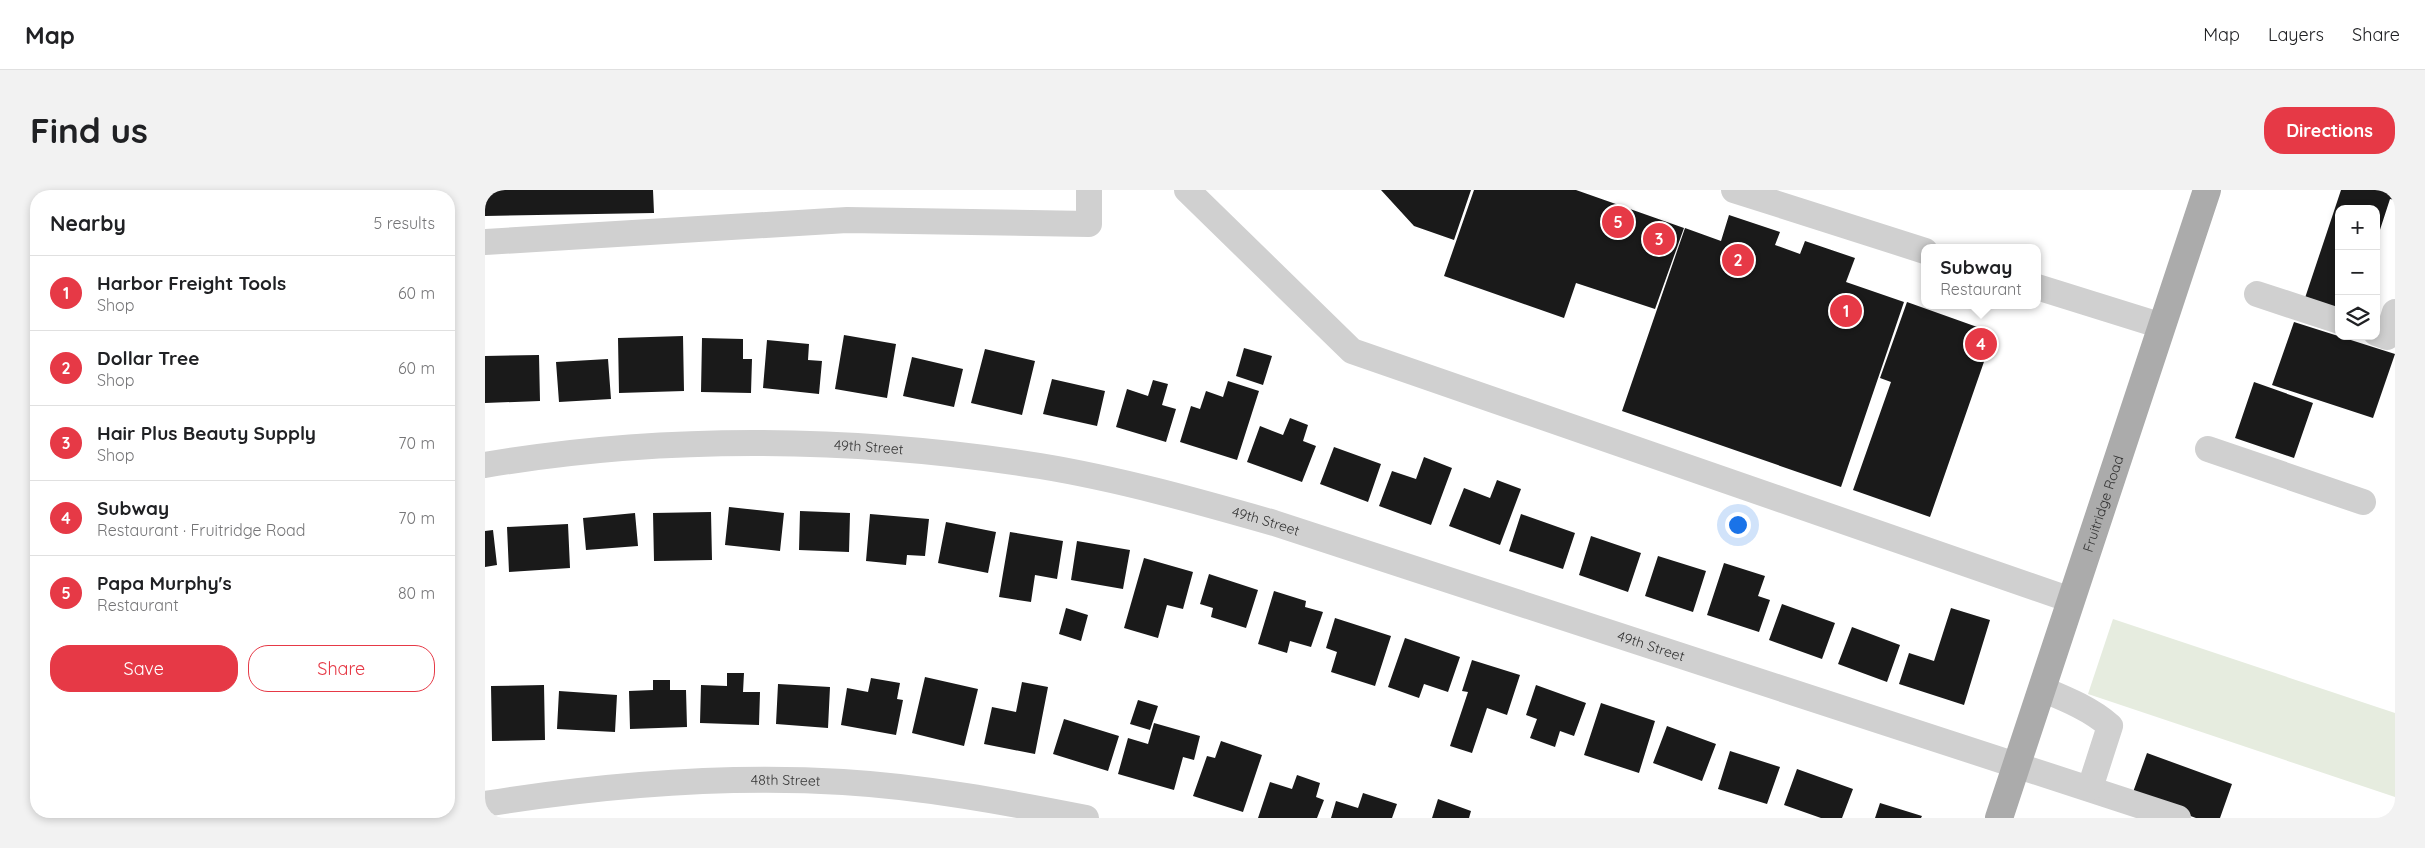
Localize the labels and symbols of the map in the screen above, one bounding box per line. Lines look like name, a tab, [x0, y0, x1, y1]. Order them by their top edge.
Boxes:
pin: 5	[1602, 203, 1634, 241]
pin: 3	[1643, 220, 1675, 258]
pin: 2	[1722, 241, 1754, 279]
pin: 1	[1830, 292, 1862, 330]
pin: 4	[1965, 325, 1997, 363]
street label: 49th Street	[833, 436, 904, 458]
street label: Fruitridge Road	[2079, 453, 2127, 554]
street label: 49th Street	[1230, 503, 1302, 540]
your location	[1725, 512, 1751, 538]
street label: 49th Street	[1615, 627, 1687, 665]
street label: 48th Street	[751, 771, 821, 790]

